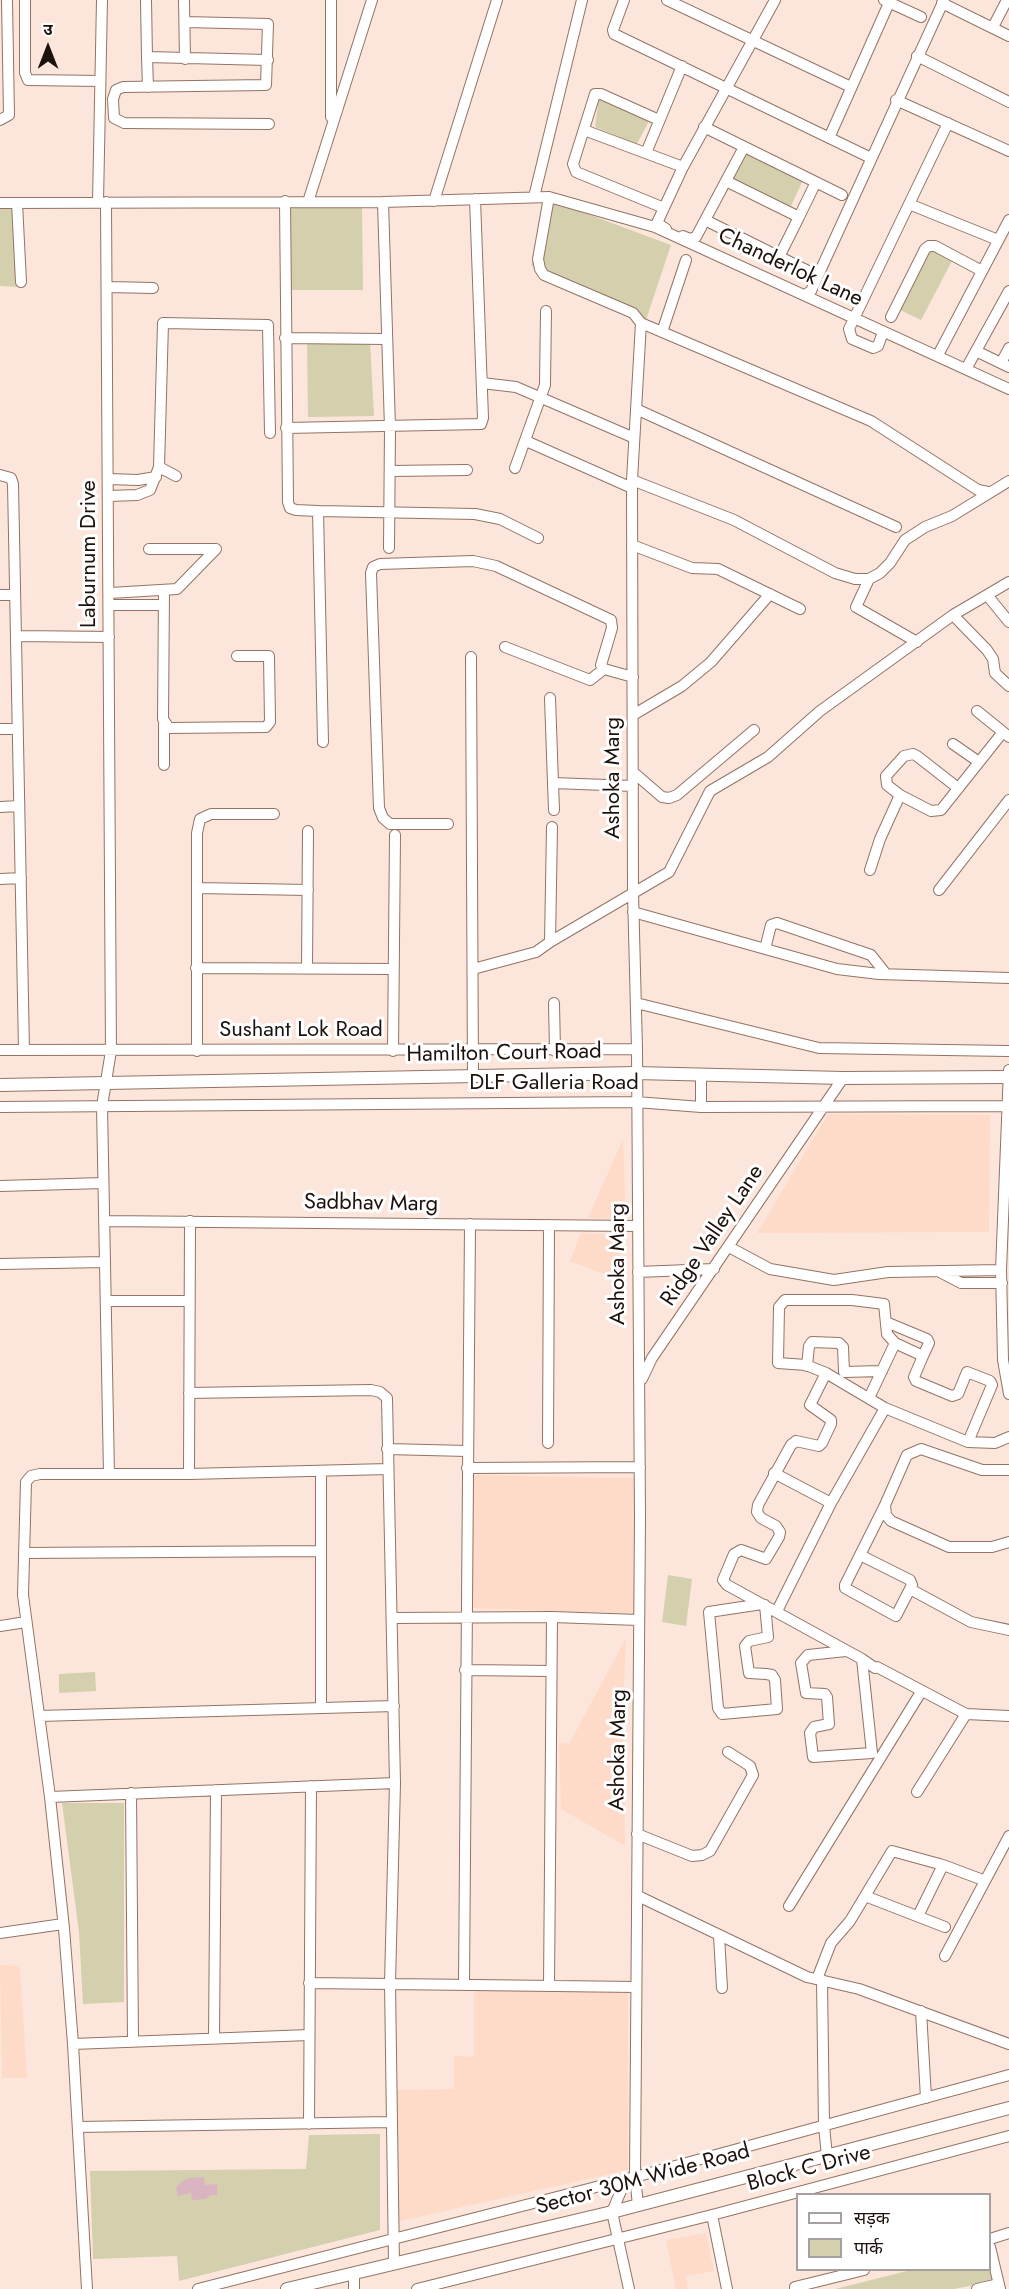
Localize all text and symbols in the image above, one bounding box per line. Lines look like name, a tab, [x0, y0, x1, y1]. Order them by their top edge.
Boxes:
north arrow	[18, 18, 78, 78]
text: उ	[43, 18, 53, 41]
street label: Chanderlok Lane	[713, 223, 867, 313]
street label: Laburnum Drive	[77, 480, 103, 628]
street label: Ashoka Marg	[601, 717, 627, 839]
street label: Sushant Lok Road	[219, 1018, 383, 1044]
street label: Hamilton Court Road	[406, 1039, 602, 1069]
street label: DLF Galleria Road	[469, 1071, 639, 1097]
street label: Ridge Valley Lane	[656, 1160, 770, 1312]
street label: Sadbhav Marg	[304, 1190, 438, 1218]
street label: Ashoka Marg	[606, 1203, 632, 1325]
street label: Ashoka Marg	[605, 1689, 633, 1811]
street label: Sector 30M Wide Road	[533, 2139, 753, 2221]
street label: Block C Drive	[744, 2140, 874, 2198]
legend	[796, 2193, 991, 2271]
text: सड़क	[854, 2205, 890, 2231]
text: पार्क	[854, 2235, 883, 2261]

